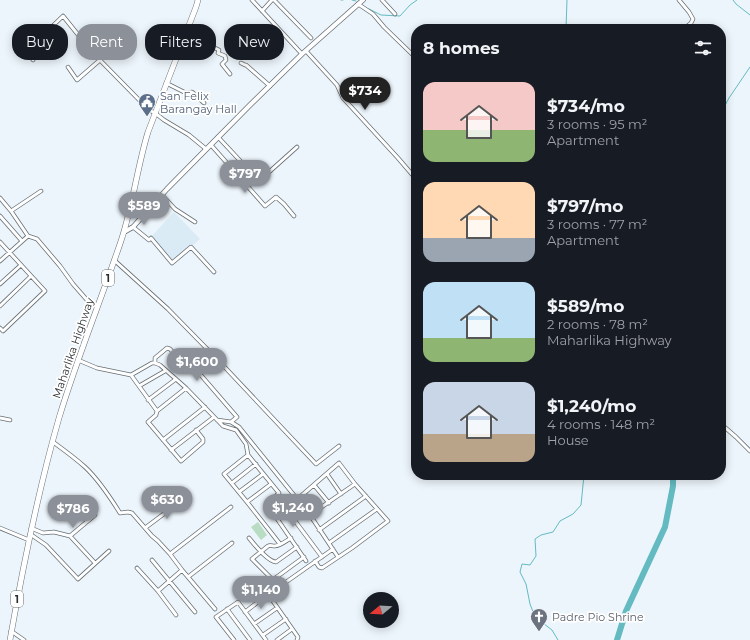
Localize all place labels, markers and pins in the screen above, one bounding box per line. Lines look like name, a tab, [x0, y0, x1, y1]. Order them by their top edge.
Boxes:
pin: $734	[341, 77, 389, 111]
place label: San Felix Barangay Hall	[160, 89, 237, 116]
public building icon: San Felix Barangay Hall	[137, 92, 157, 117]
pin: $797	[221, 160, 269, 194]
pin: $589	[120, 192, 168, 226]
pin: $1,600	[164, 348, 230, 382]
pin: $630	[143, 486, 191, 520]
pin: $1,240	[260, 494, 326, 528]
pin: $786	[49, 495, 97, 529]
pin: $1,140	[228, 576, 294, 610]
church icon: Padre Pio Shrine	[529, 607, 549, 632]
place label: Padre Pio Shrine	[552, 610, 644, 624]

